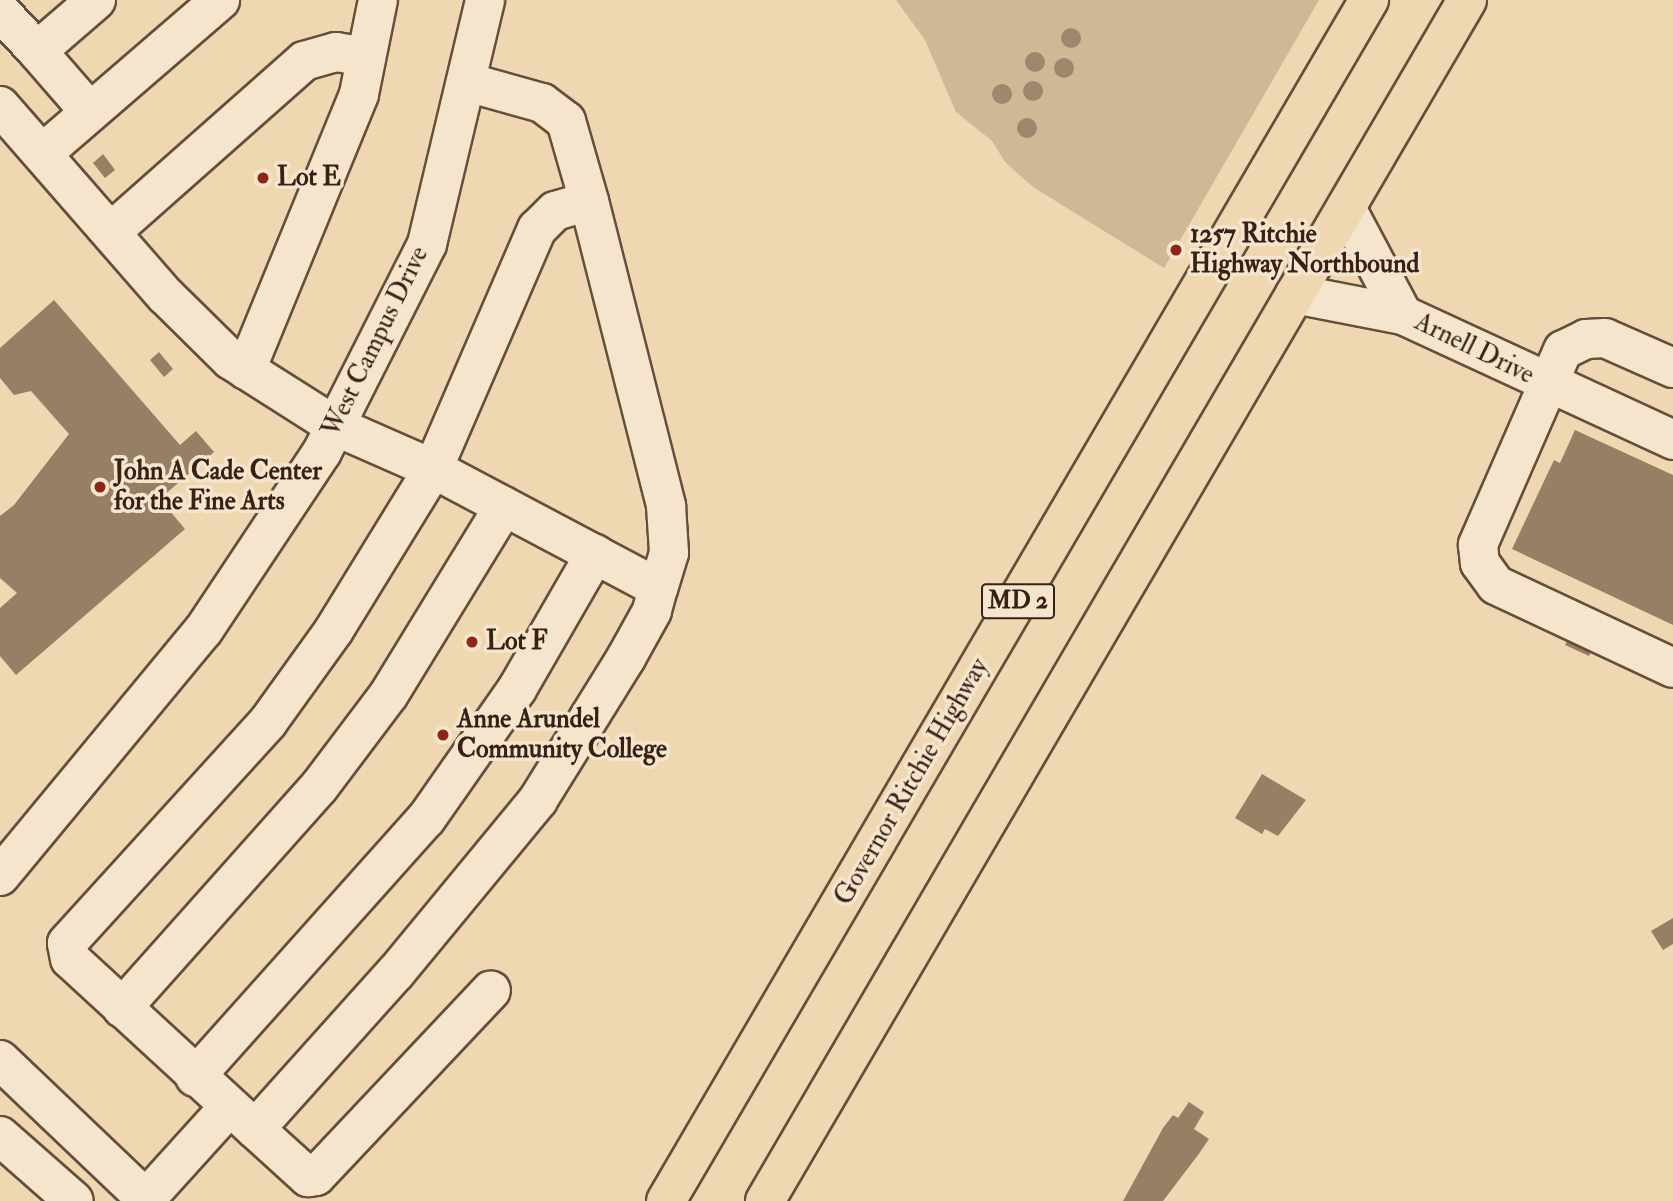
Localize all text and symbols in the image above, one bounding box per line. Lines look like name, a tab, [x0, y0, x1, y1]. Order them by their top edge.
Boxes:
place label: Lot E	[277, 162, 341, 194]
marker: Lot E	[255, 170, 271, 186]
place label: 1257 Ritchie Highway Northbound	[1190, 219, 1419, 280]
street label: West Campus Drive	[316, 242, 436, 442]
marker: 1257 Ritchie Highway Northbound	[1168, 242, 1184, 258]
street label: Arnell Drive	[1409, 307, 1539, 391]
place label: John A Cade Center for the Fine Arts	[114, 456, 322, 518]
marker: John A Cade Center for the Fine Arts	[92, 479, 108, 495]
road number: MD 2	[979, 580, 1056, 622]
place label: Lot F	[486, 626, 548, 658]
marker: Lot F	[464, 634, 480, 650]
street label: Governor Ritchie Highway	[829, 653, 995, 911]
place label: Anne Arundel Community College	[457, 704, 667, 766]
marker: Anne Arundel Community College	[435, 727, 451, 743]

